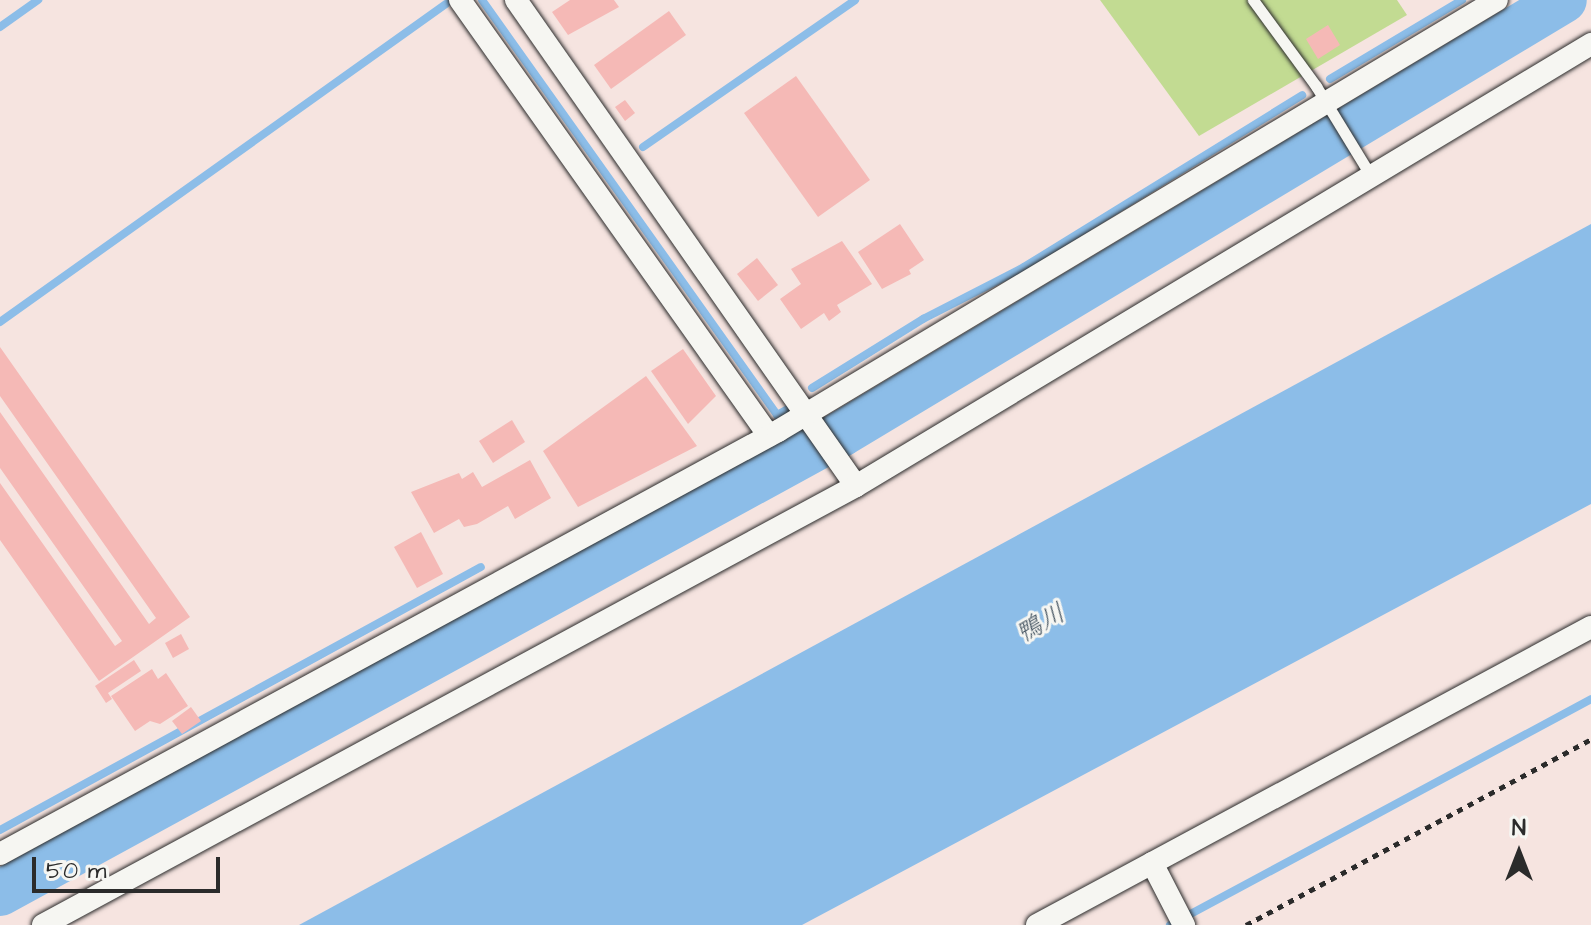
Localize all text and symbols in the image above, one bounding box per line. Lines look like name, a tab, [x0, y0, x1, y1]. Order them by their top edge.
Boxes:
water label: 鴨川	[1011, 598, 1071, 650]
north arrow	[1479, 813, 1559, 893]
text: N	[1512, 813, 1526, 844]
scale bar	[36, 841, 224, 891]
text: 50 m	[46, 854, 106, 888]

